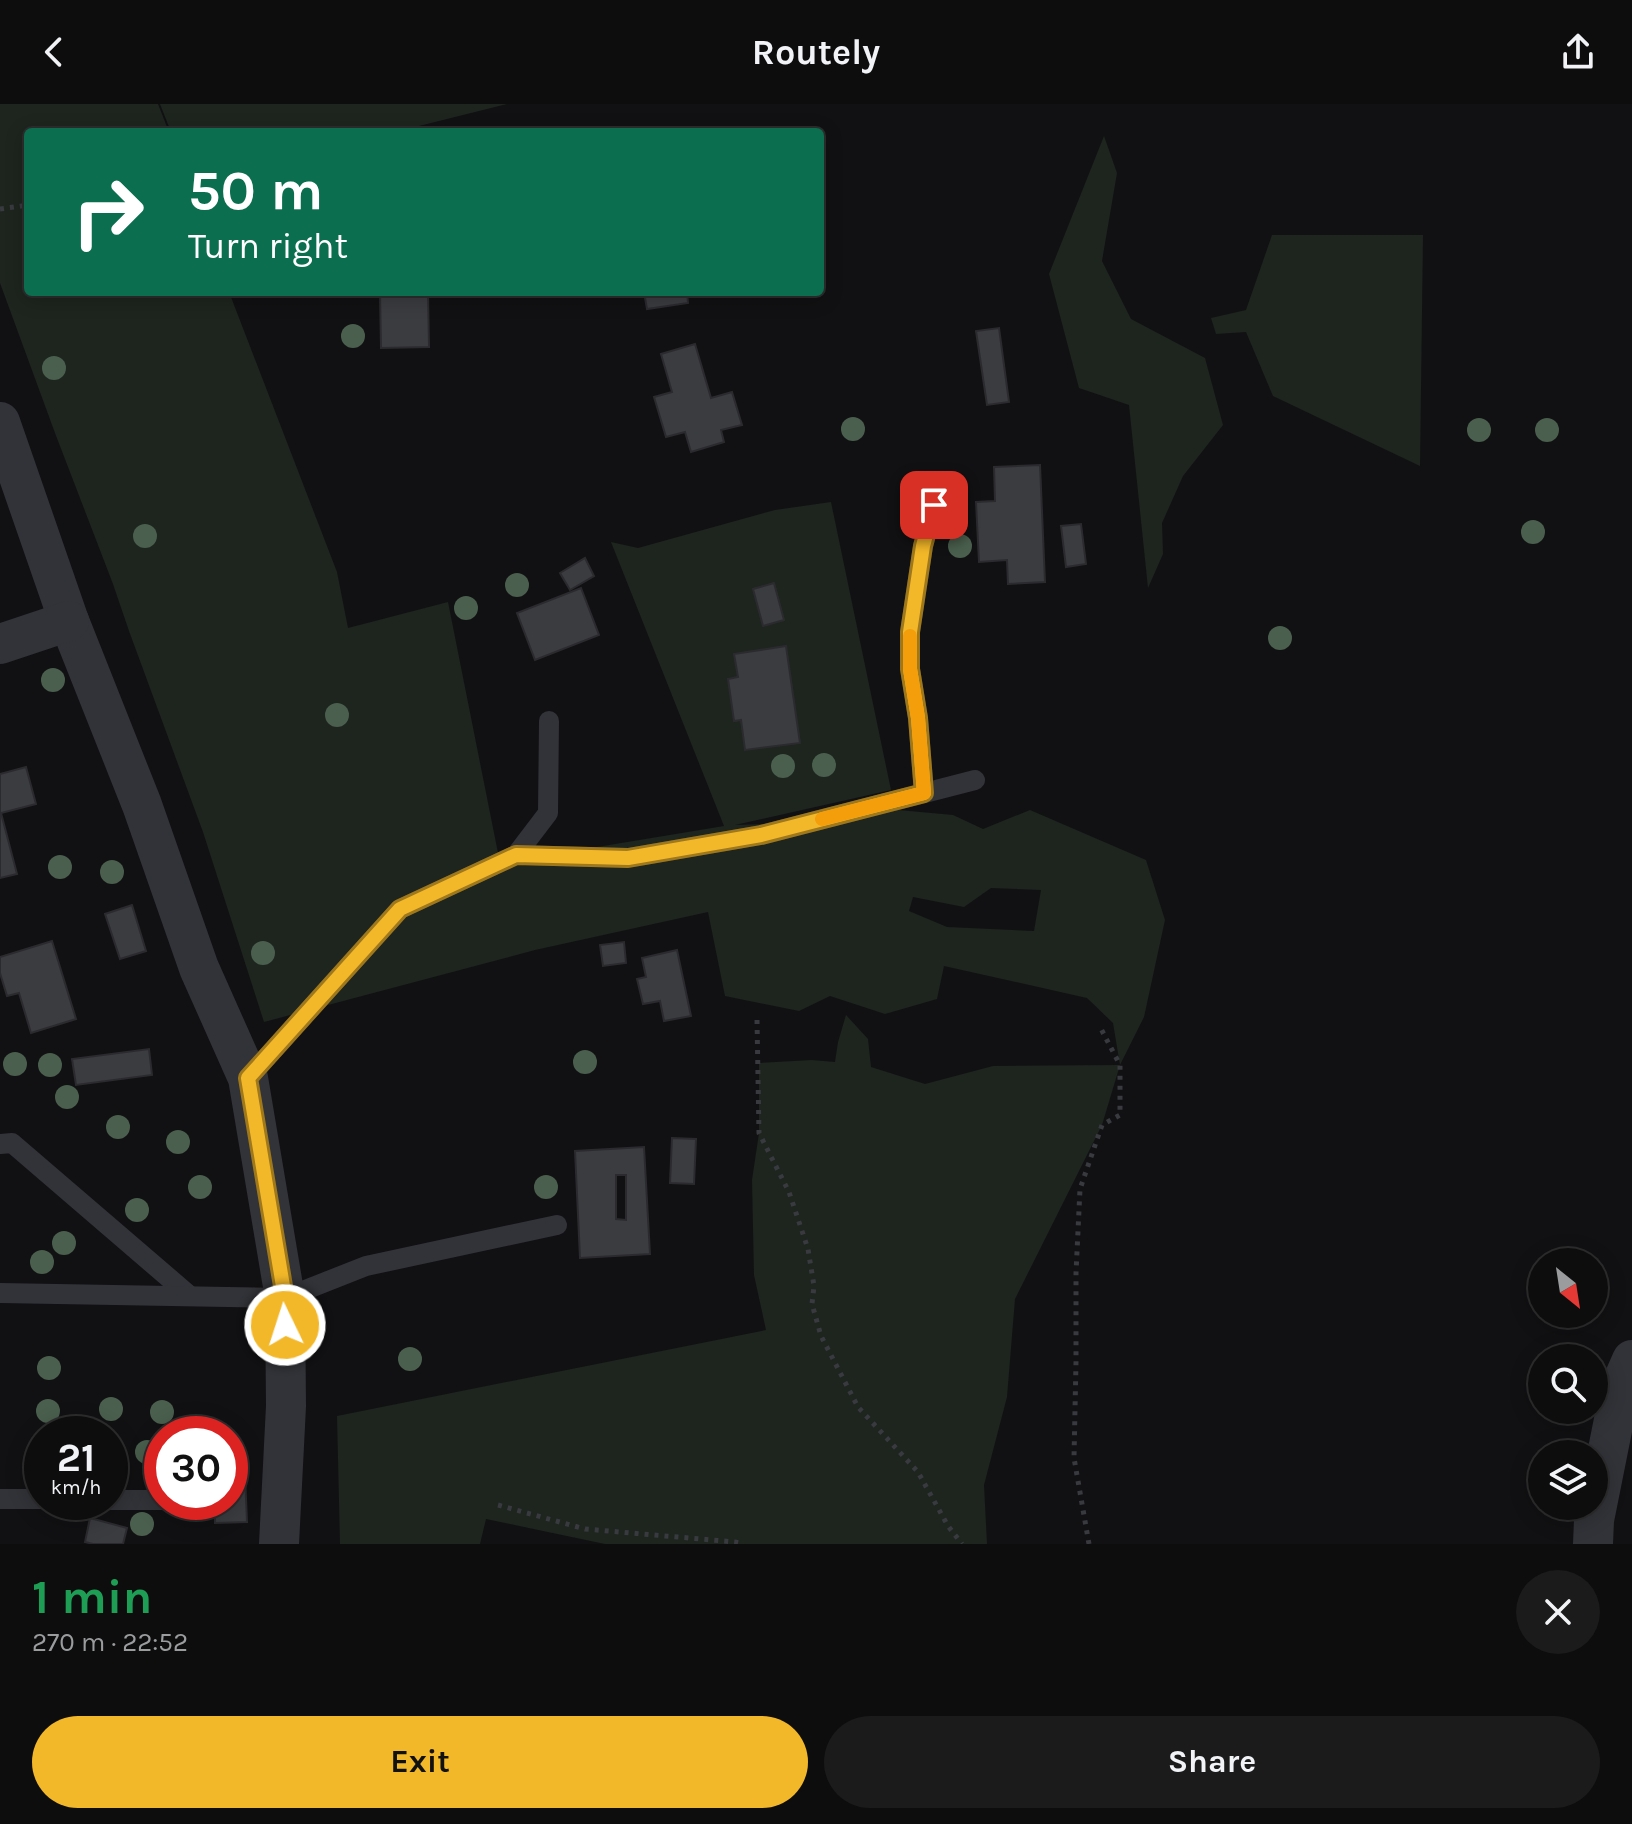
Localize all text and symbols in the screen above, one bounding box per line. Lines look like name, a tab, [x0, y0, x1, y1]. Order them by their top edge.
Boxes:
icon: back	[32, 30, 76, 74]
icon: share	[1556, 30, 1600, 74]
text: Routely	[752, 31, 880, 73]
text: 50 m	[188, 158, 323, 223]
icon: right	[56, 160, 160, 264]
text: Turn right	[188, 225, 348, 267]
pin	[900, 471, 968, 539]
icon: arrive	[912, 483, 956, 527]
north arrow	[1528, 1248, 1608, 1328]
map controls	[1528, 1248, 1608, 1520]
position arrow	[243, 1283, 327, 1367]
button: search	[1528, 1344, 1608, 1424]
speed limit sign: 30	[144, 1416, 248, 1520]
text: 21	[57, 1434, 95, 1481]
button: layers	[1528, 1440, 1608, 1520]
text: km/h	[51, 1476, 101, 1499]
text: 1 min	[32, 1569, 152, 1625]
button: close	[1516, 1570, 1600, 1654]
text: 270 m · 22:52	[32, 1627, 188, 1658]
button: Exit	[32, 1716, 808, 1808]
button: Share	[824, 1716, 1600, 1808]

